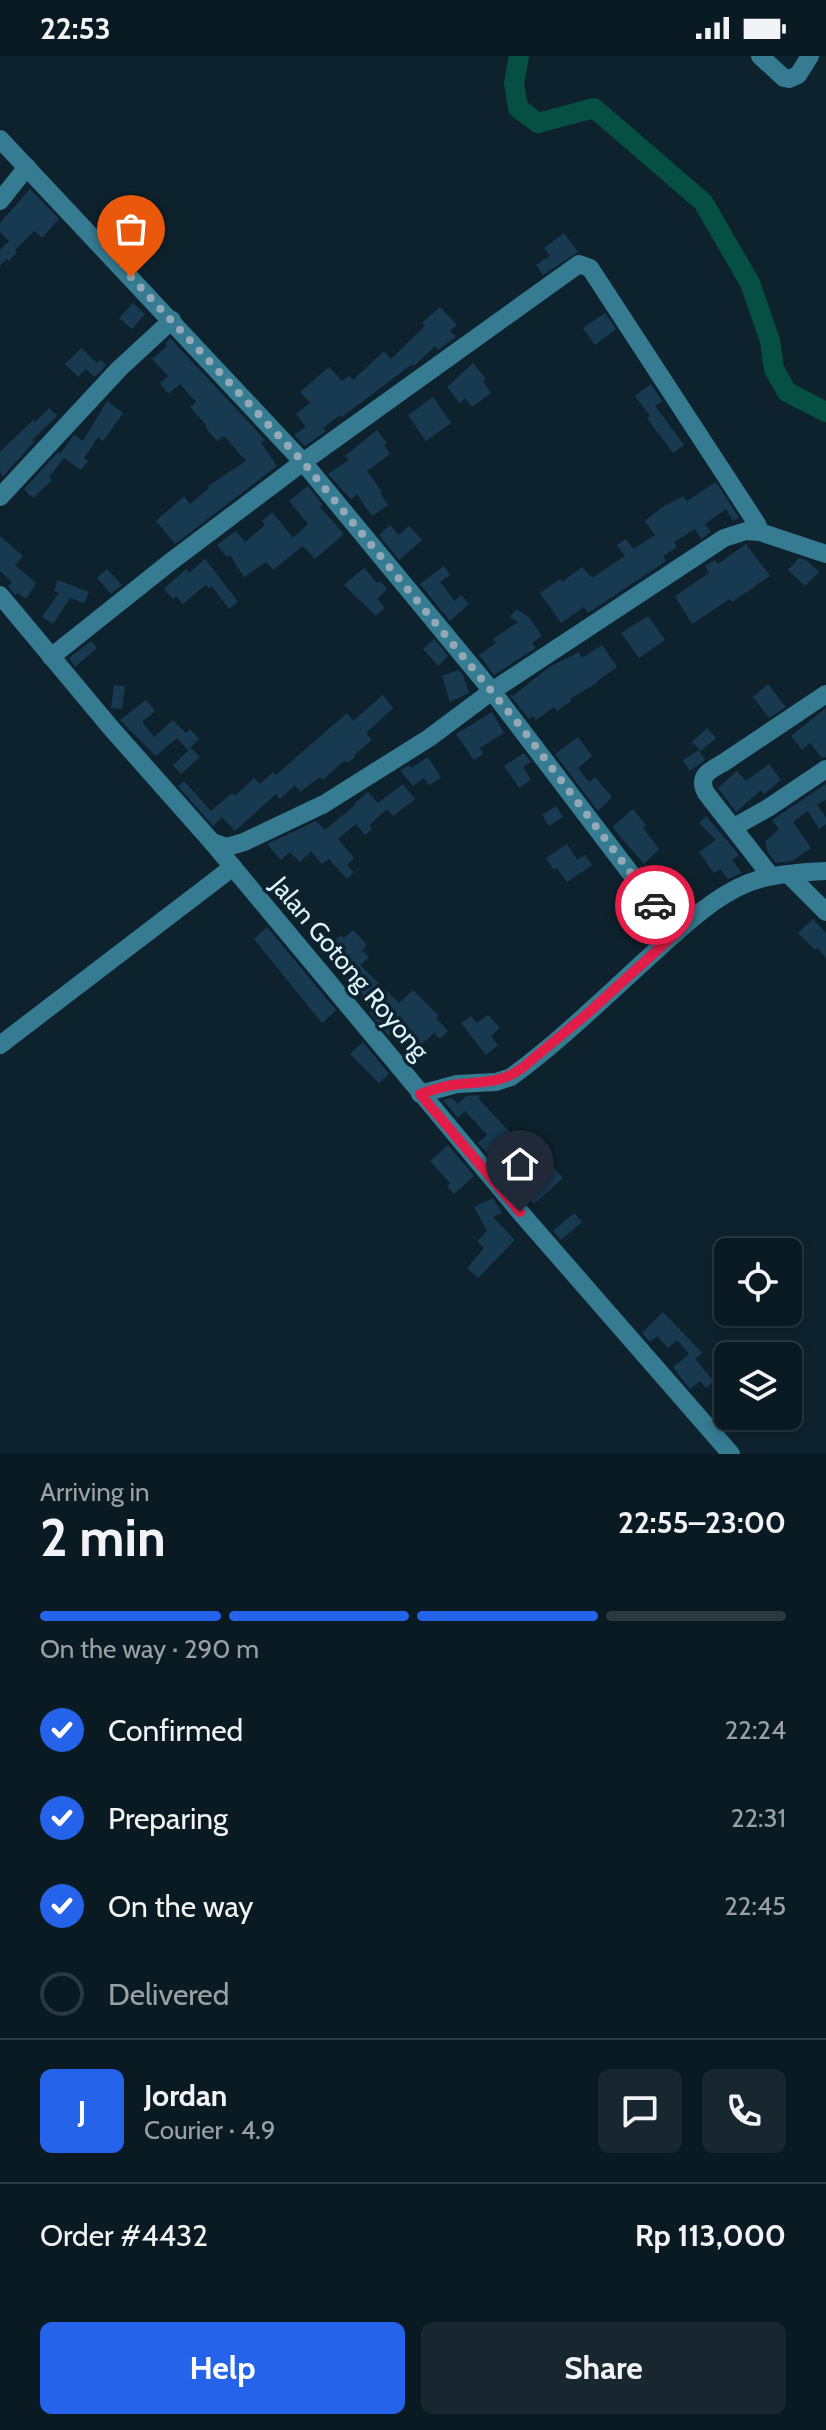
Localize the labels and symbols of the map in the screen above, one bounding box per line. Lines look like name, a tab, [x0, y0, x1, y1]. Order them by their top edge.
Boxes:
pin	[97, 195, 165, 277]
courier	[615, 865, 695, 945]
street label: Jalan Gotong Royong	[263, 869, 437, 1067]
pin	[486, 1130, 554, 1212]

